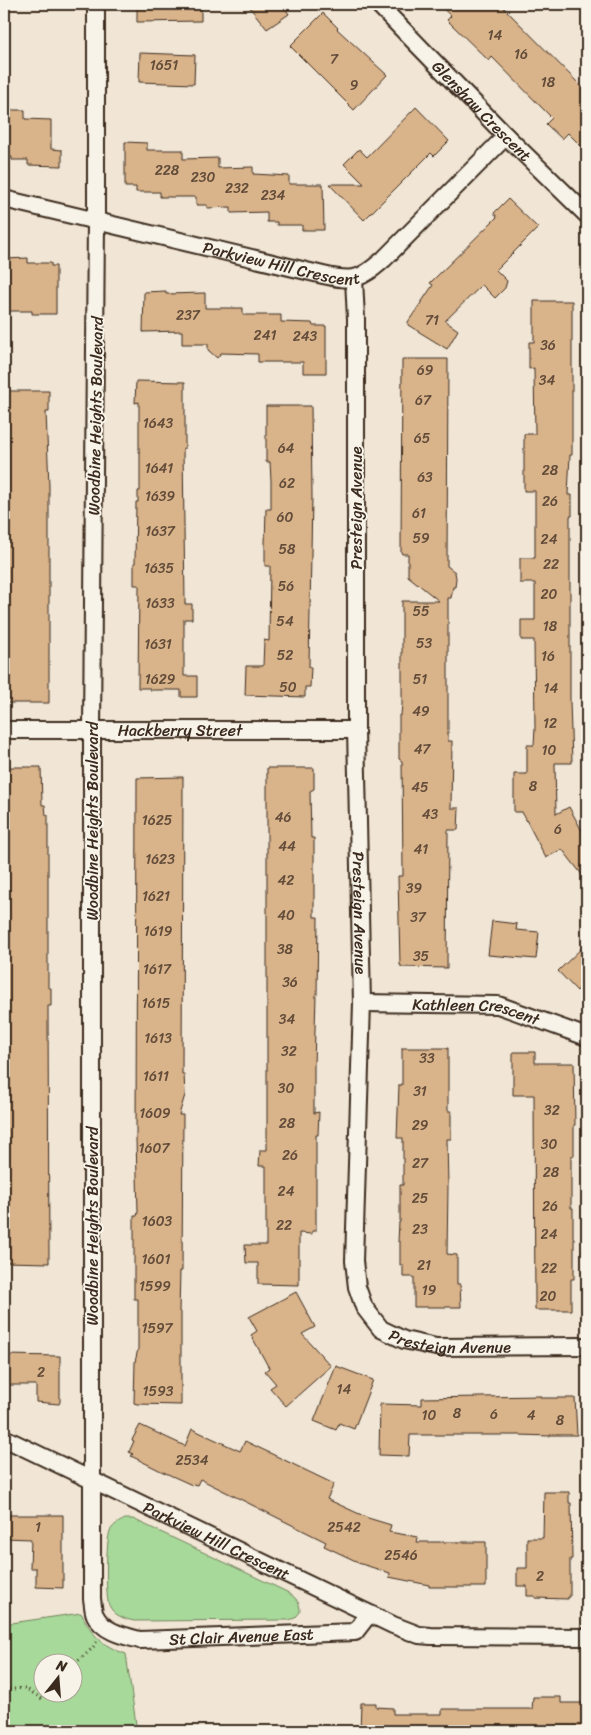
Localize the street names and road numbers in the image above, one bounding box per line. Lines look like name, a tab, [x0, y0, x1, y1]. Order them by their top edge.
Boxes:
street label: Glenshaw Crescent	[425, 53, 538, 169]
street label: Parkview Hill Crescent	[200, 233, 364, 294]
street label: Woodbine Heights Boulevard	[79, 315, 112, 516]
street label: Presteign Avenue	[342, 446, 371, 569]
street label: Hackberry Street	[118, 716, 243, 745]
street label: Woodbine Heights Boulevard	[78, 720, 107, 921]
street label: Presteign Avenue	[344, 851, 375, 975]
street label: Kathleen Crescent	[412, 990, 544, 1034]
street label: Woodbine Heights Boulevard	[78, 1125, 107, 1326]
street label: Presteign Avenue	[384, 1321, 511, 1362]
street label: Parkview Hill Crescent	[138, 1493, 295, 1588]
street label: St Clair Avenue East	[168, 1620, 314, 1654]

